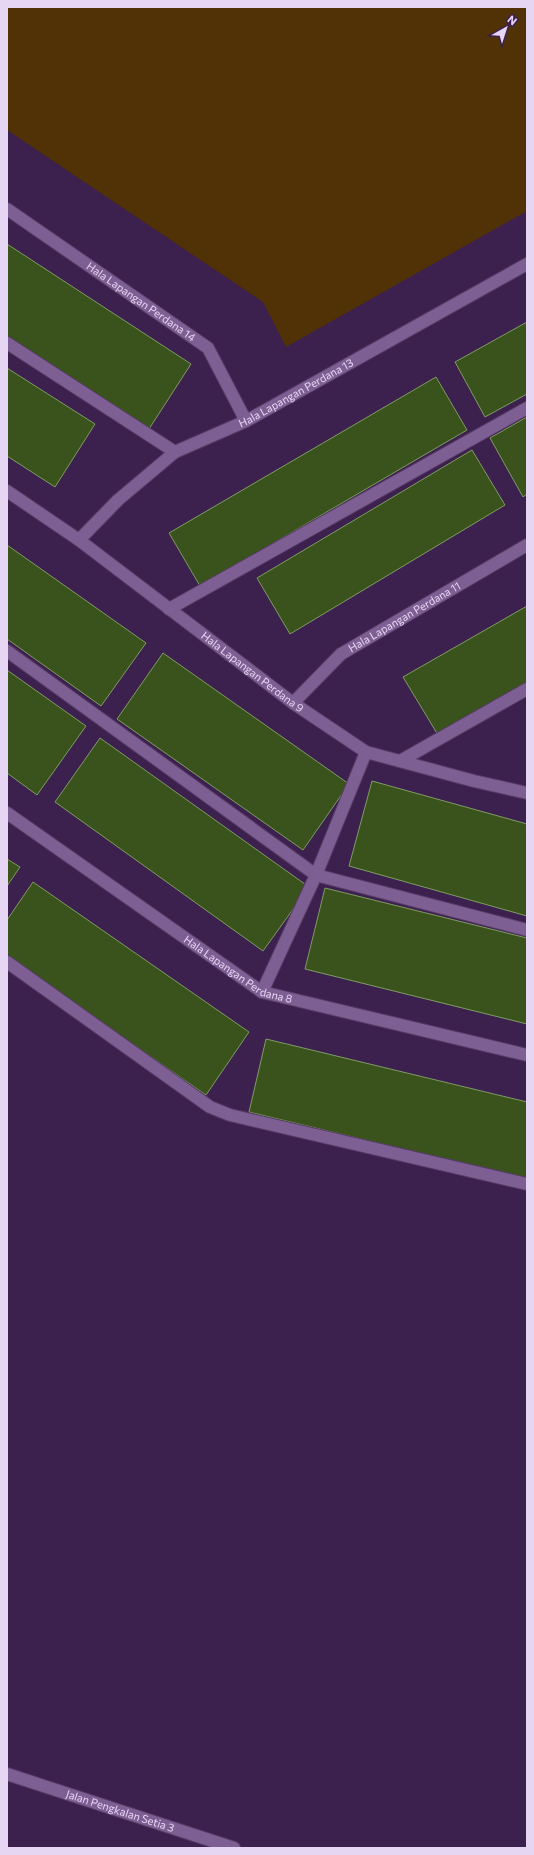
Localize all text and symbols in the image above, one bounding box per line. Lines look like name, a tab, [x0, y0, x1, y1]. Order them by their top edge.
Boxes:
north arrow	[486, 8, 526, 48]
text: N	[505, 12, 520, 27]
street label: Hala Lapangan Perdana 14	[84, 259, 199, 344]
street label: Hala Lapangan Perdana 13	[236, 355, 355, 430]
street label: Hala Lapangan Perdana 11	[346, 579, 463, 654]
street label: Hala Lapangan Perdana 9	[199, 629, 307, 715]
street label: Hala Lapangan Perdana 8	[181, 932, 294, 1005]
street label: Jalan Pengkalan Setia 3	[64, 1787, 176, 1834]

